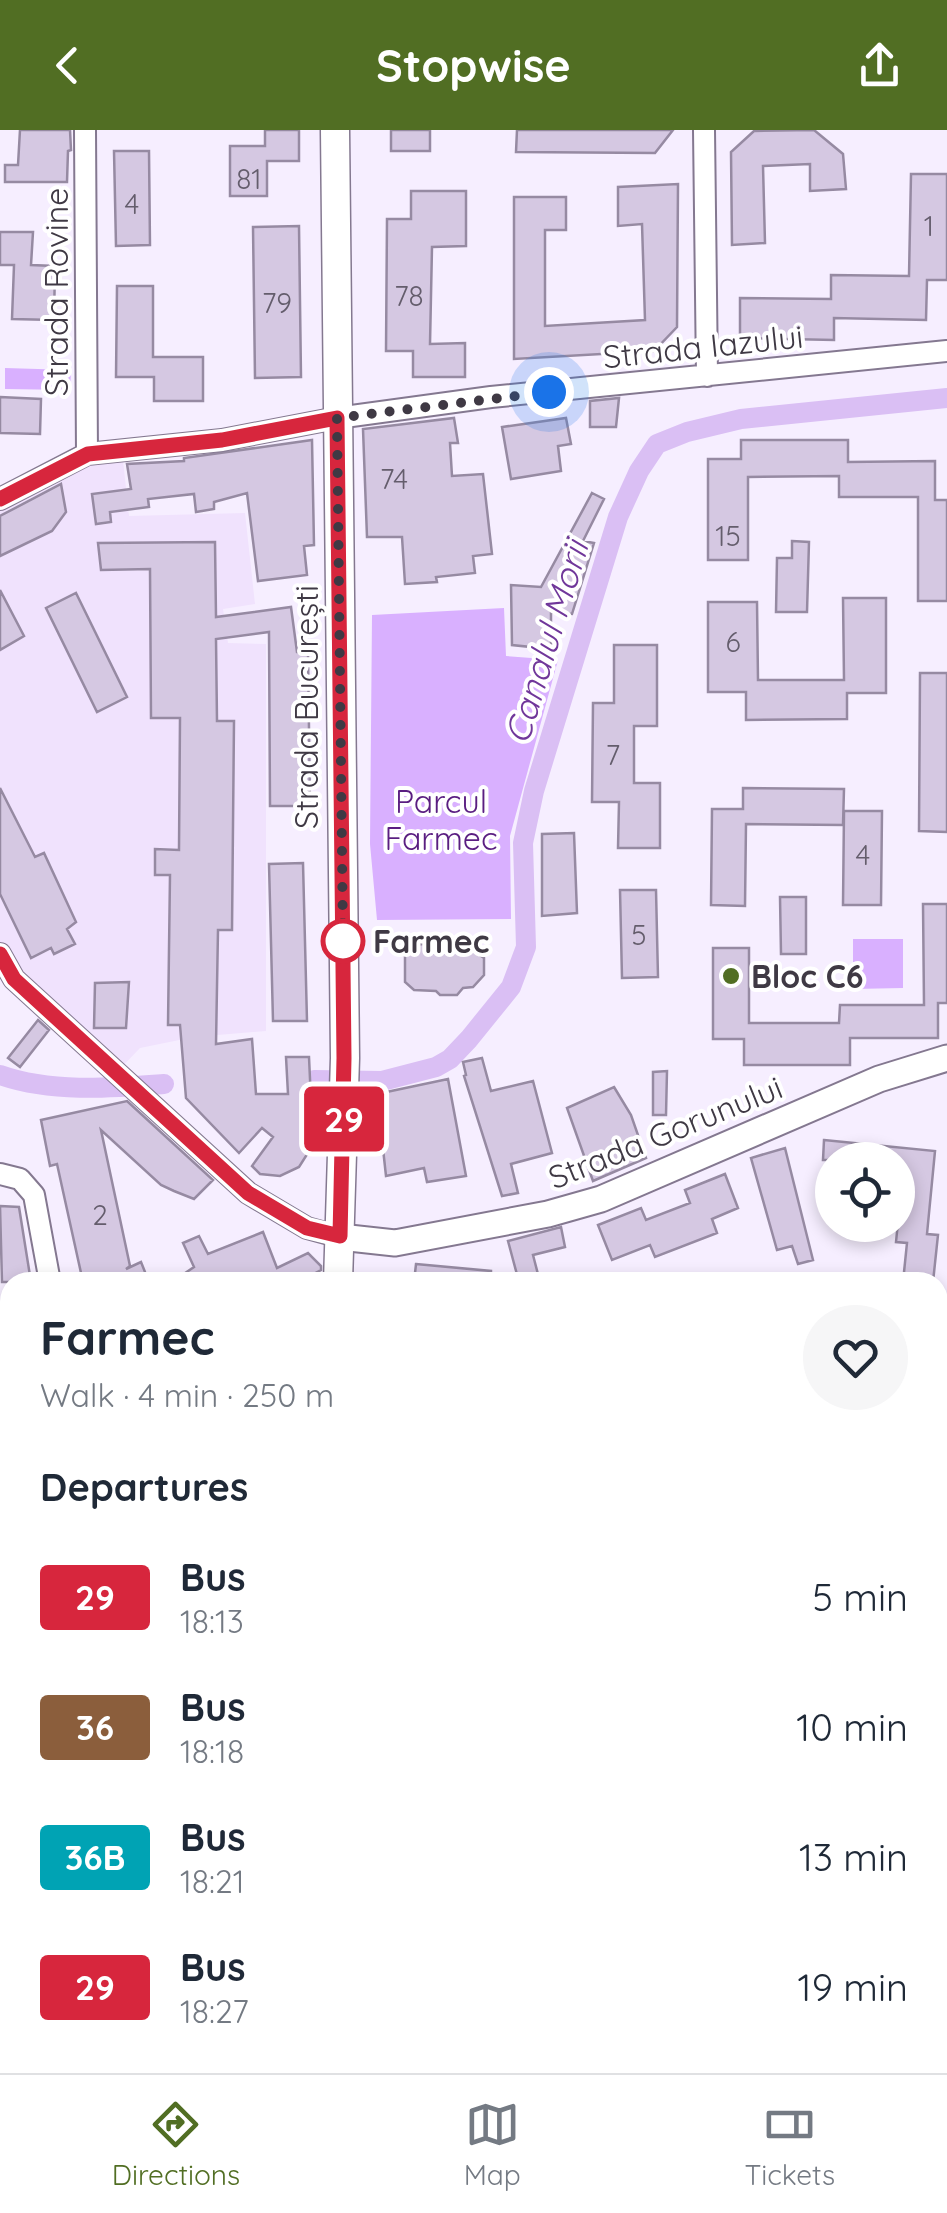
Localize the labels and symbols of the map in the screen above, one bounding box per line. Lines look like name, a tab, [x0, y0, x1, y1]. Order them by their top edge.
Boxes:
house number: 81	[236, 161, 262, 196]
house number: 4	[125, 186, 139, 221]
street label: Strada Rovine	[36, 188, 76, 396]
house number: 1	[924, 208, 934, 243]
house number: 78	[394, 278, 424, 313]
house number: 79	[262, 285, 292, 320]
street label: Strada Iazului	[601, 316, 805, 376]
your location	[524, 367, 574, 417]
house number: 74	[380, 461, 408, 496]
house number: 15	[715, 518, 741, 553]
water label: Canalul Morii	[494, 532, 599, 749]
street label: Strada București	[286, 585, 326, 829]
house number: 6	[725, 624, 741, 659]
house number: 7	[606, 737, 620, 772]
park label: Parcul Farmec	[384, 781, 498, 858]
house number: 4	[856, 837, 870, 872]
house number: 5	[631, 917, 647, 952]
marker: Farmec	[322, 920, 364, 962]
place label: Farmec	[373, 921, 489, 961]
place label: Bloc C6	[751, 956, 864, 996]
marker: Bloc C6	[720, 965, 742, 987]
street label: Strada Gorunului	[542, 1067, 788, 1197]
line badge: 29	[299, 1086, 389, 1152]
house number: 2	[92, 1197, 108, 1232]

